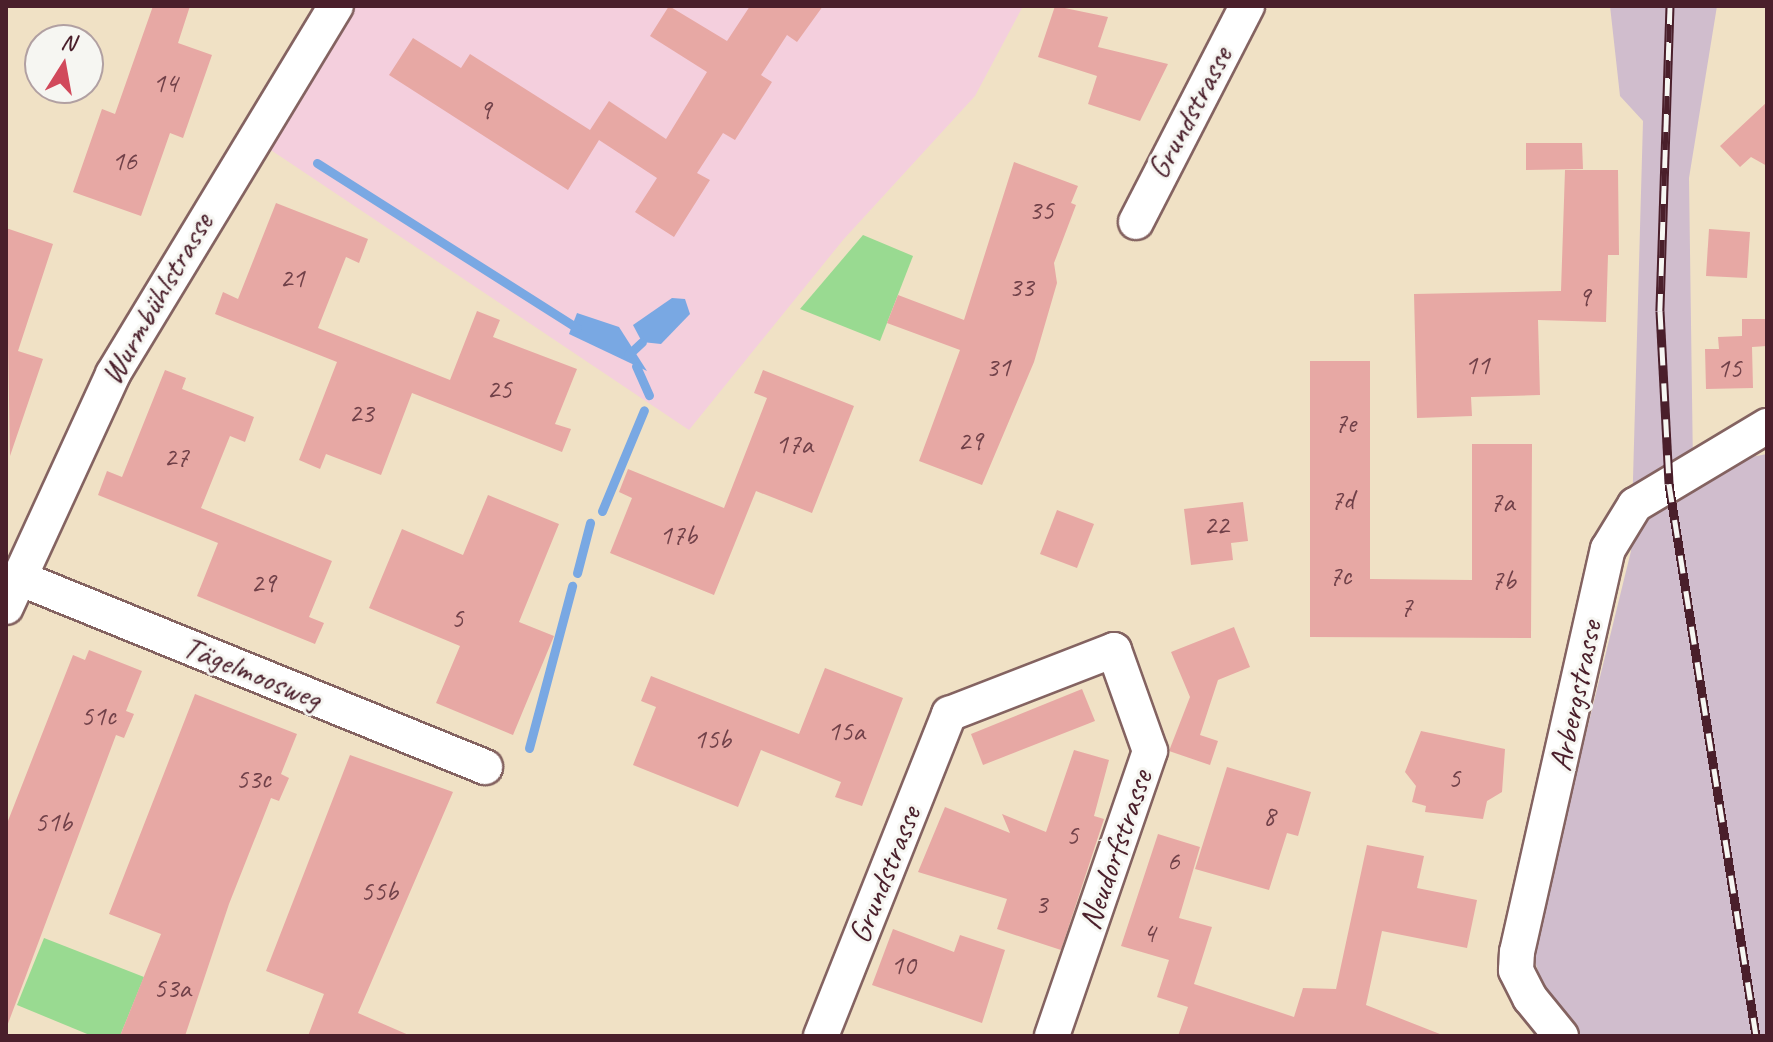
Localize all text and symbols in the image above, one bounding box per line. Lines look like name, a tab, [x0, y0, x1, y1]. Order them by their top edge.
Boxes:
north arrow	[24, 24, 104, 104]
text: N	[59, 27, 78, 57]
street label: Grundstrasse	[1139, 40, 1241, 186]
house number: 14	[152, 66, 178, 100]
house number: 9	[479, 93, 491, 127]
house number: 16	[111, 144, 137, 178]
house number: 35	[1028, 193, 1054, 227]
street label: Wurmbühlstrasse	[93, 207, 221, 391]
house number: 21	[279, 261, 305, 295]
house number: 33	[1008, 270, 1034, 304]
house number: 9	[1578, 280, 1590, 314]
house number: 11	[1464, 348, 1490, 382]
house number: 31	[985, 350, 1011, 384]
house number: 15	[1716, 351, 1742, 385]
house number: 25	[486, 372, 512, 406]
house number: 23	[348, 396, 374, 430]
house number: 7e	[1334, 406, 1356, 440]
house number: 29	[957, 424, 983, 458]
house number: 17a	[775, 427, 813, 461]
house number: 27	[163, 440, 189, 474]
house number: 7d	[1330, 483, 1354, 517]
house number: 7a	[1490, 485, 1514, 519]
house number: 22	[1203, 508, 1229, 542]
house number: 17b	[659, 518, 697, 552]
house number: 7c	[1329, 559, 1351, 593]
house number: 7b	[1491, 563, 1515, 597]
house number: 29	[250, 566, 276, 600]
house number: 7	[1400, 590, 1412, 624]
house number: 5	[451, 601, 463, 635]
street label: Arbergstrasse	[1541, 617, 1611, 775]
street label: Tägelmoosweg	[177, 628, 327, 718]
house number: 51c	[80, 699, 116, 733]
house number: 15a	[827, 714, 865, 748]
house number: 15b	[693, 722, 731, 756]
house number: 5	[1448, 761, 1460, 795]
house number: 53c	[235, 762, 271, 796]
street label: Neudorfstrasse	[1071, 765, 1161, 935]
house number: 8	[1263, 799, 1275, 833]
street label: Grundstrasse	[840, 801, 930, 949]
house number: 51b	[34, 805, 72, 839]
house number: 5	[1066, 818, 1078, 852]
house number: 6	[1167, 844, 1179, 878]
house number: 55b	[360, 874, 398, 908]
house number: 3	[1035, 887, 1047, 921]
house number: 4	[1143, 916, 1155, 950]
house number: 10	[890, 948, 916, 982]
house number: 53a	[153, 971, 191, 1005]

